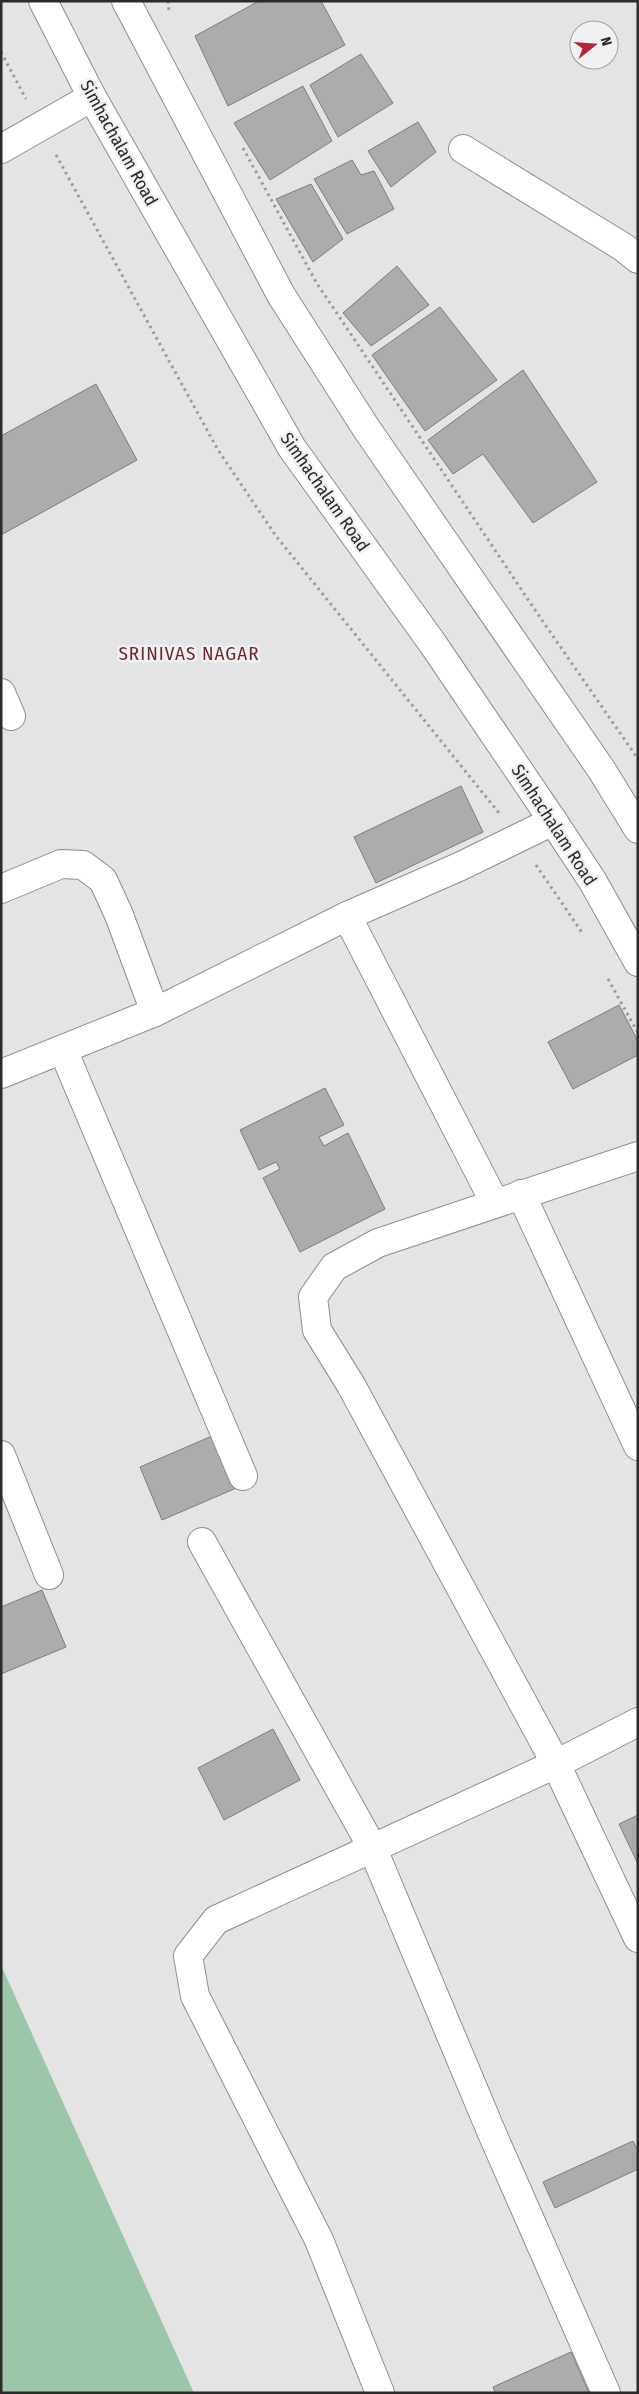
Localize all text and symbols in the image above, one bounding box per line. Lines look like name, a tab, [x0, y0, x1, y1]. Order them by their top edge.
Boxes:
north arrow	[569, 20, 619, 70]
text: N	[597, 35, 615, 48]
street label: Simhachalam Road	[75, 76, 163, 210]
street label: Simhachalam Road	[276, 428, 374, 556]
district label: SRINIVAS NAGAR	[118, 642, 260, 665]
street label: Simhachalam Road	[507, 760, 601, 890]

